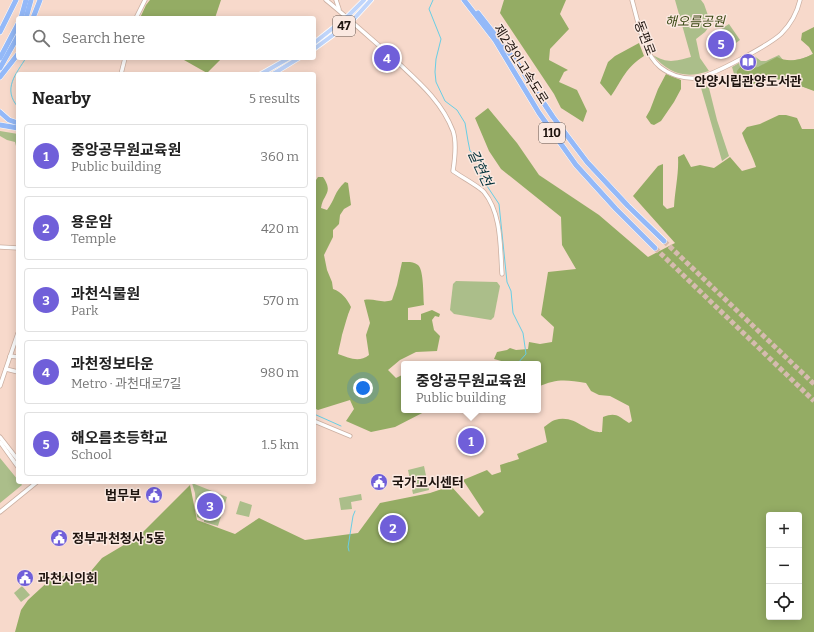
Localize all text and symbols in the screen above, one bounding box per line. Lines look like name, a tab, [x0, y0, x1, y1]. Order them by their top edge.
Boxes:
park label: 해오름공원	[665, 14, 726, 29]
search box	[16, 16, 316, 60]
road number: 47	[333, 16, 355, 36]
street label: 동편로	[632, 19, 658, 57]
street label: 제2경인고속도로	[491, 22, 551, 107]
icon: search	[30, 27, 52, 49]
text: Search here	[62, 29, 145, 47]
pin: 5	[708, 29, 734, 59]
pin: 4	[374, 43, 400, 73]
library icon: 안양시립관양도서관	[738, 52, 758, 72]
place label: 안양시립관양도서관	[694, 74, 802, 89]
text: Nearby	[32, 88, 91, 109]
text: 5 results	[249, 91, 300, 106]
road number: 110	[539, 123, 565, 143]
text: 중앙공무원교육원	[71, 141, 181, 159]
water label: 갈현천	[464, 147, 496, 190]
text: 1	[43, 149, 49, 164]
text: 360 m	[261, 149, 299, 164]
text: Public building	[71, 159, 161, 174]
text: 용운암	[71, 213, 112, 231]
text: 2	[42, 221, 50, 236]
text: 420 m	[261, 221, 299, 236]
text: Temple	[71, 231, 116, 246]
text: 과천식물원	[71, 285, 140, 303]
text: 3	[42, 293, 50, 308]
text: 570 m	[263, 293, 299, 308]
text: Park	[71, 303, 98, 318]
text: 과천정보타운	[71, 355, 154, 373]
popup	[401, 361, 541, 413]
text: 4	[42, 365, 50, 380]
text: 980 m	[260, 365, 299, 380]
text: 중앙공무원교육원	[416, 372, 526, 390]
text: Metro · 과천대로7길	[71, 376, 181, 391]
your location	[353, 378, 373, 398]
text: Public building	[416, 390, 506, 405]
pin: 1	[458, 426, 484, 456]
text: 해오름초등학교	[71, 429, 168, 447]
text: 5	[42, 437, 50, 452]
text: 1.5 km	[262, 437, 299, 452]
text: School	[71, 447, 112, 462]
public building icon: 국가고시센터	[369, 472, 389, 492]
place label: 국가고시센터	[392, 475, 464, 490]
public building icon: 법무부	[144, 485, 164, 505]
place label: 법무부	[105, 488, 141, 503]
pin: 3	[197, 491, 223, 521]
map controls	[766, 512, 802, 620]
button: +	[766, 512, 802, 548]
pin: 2	[380, 513, 406, 543]
public building icon: 정부과천청사 5동	[49, 528, 69, 548]
place label: 정부과천청사 5동	[72, 531, 165, 546]
button: −	[766, 548, 802, 584]
public building icon: 과천시의회	[15, 568, 35, 588]
place label: 과천시의회	[38, 571, 98, 586]
button: locate	[766, 584, 802, 620]

